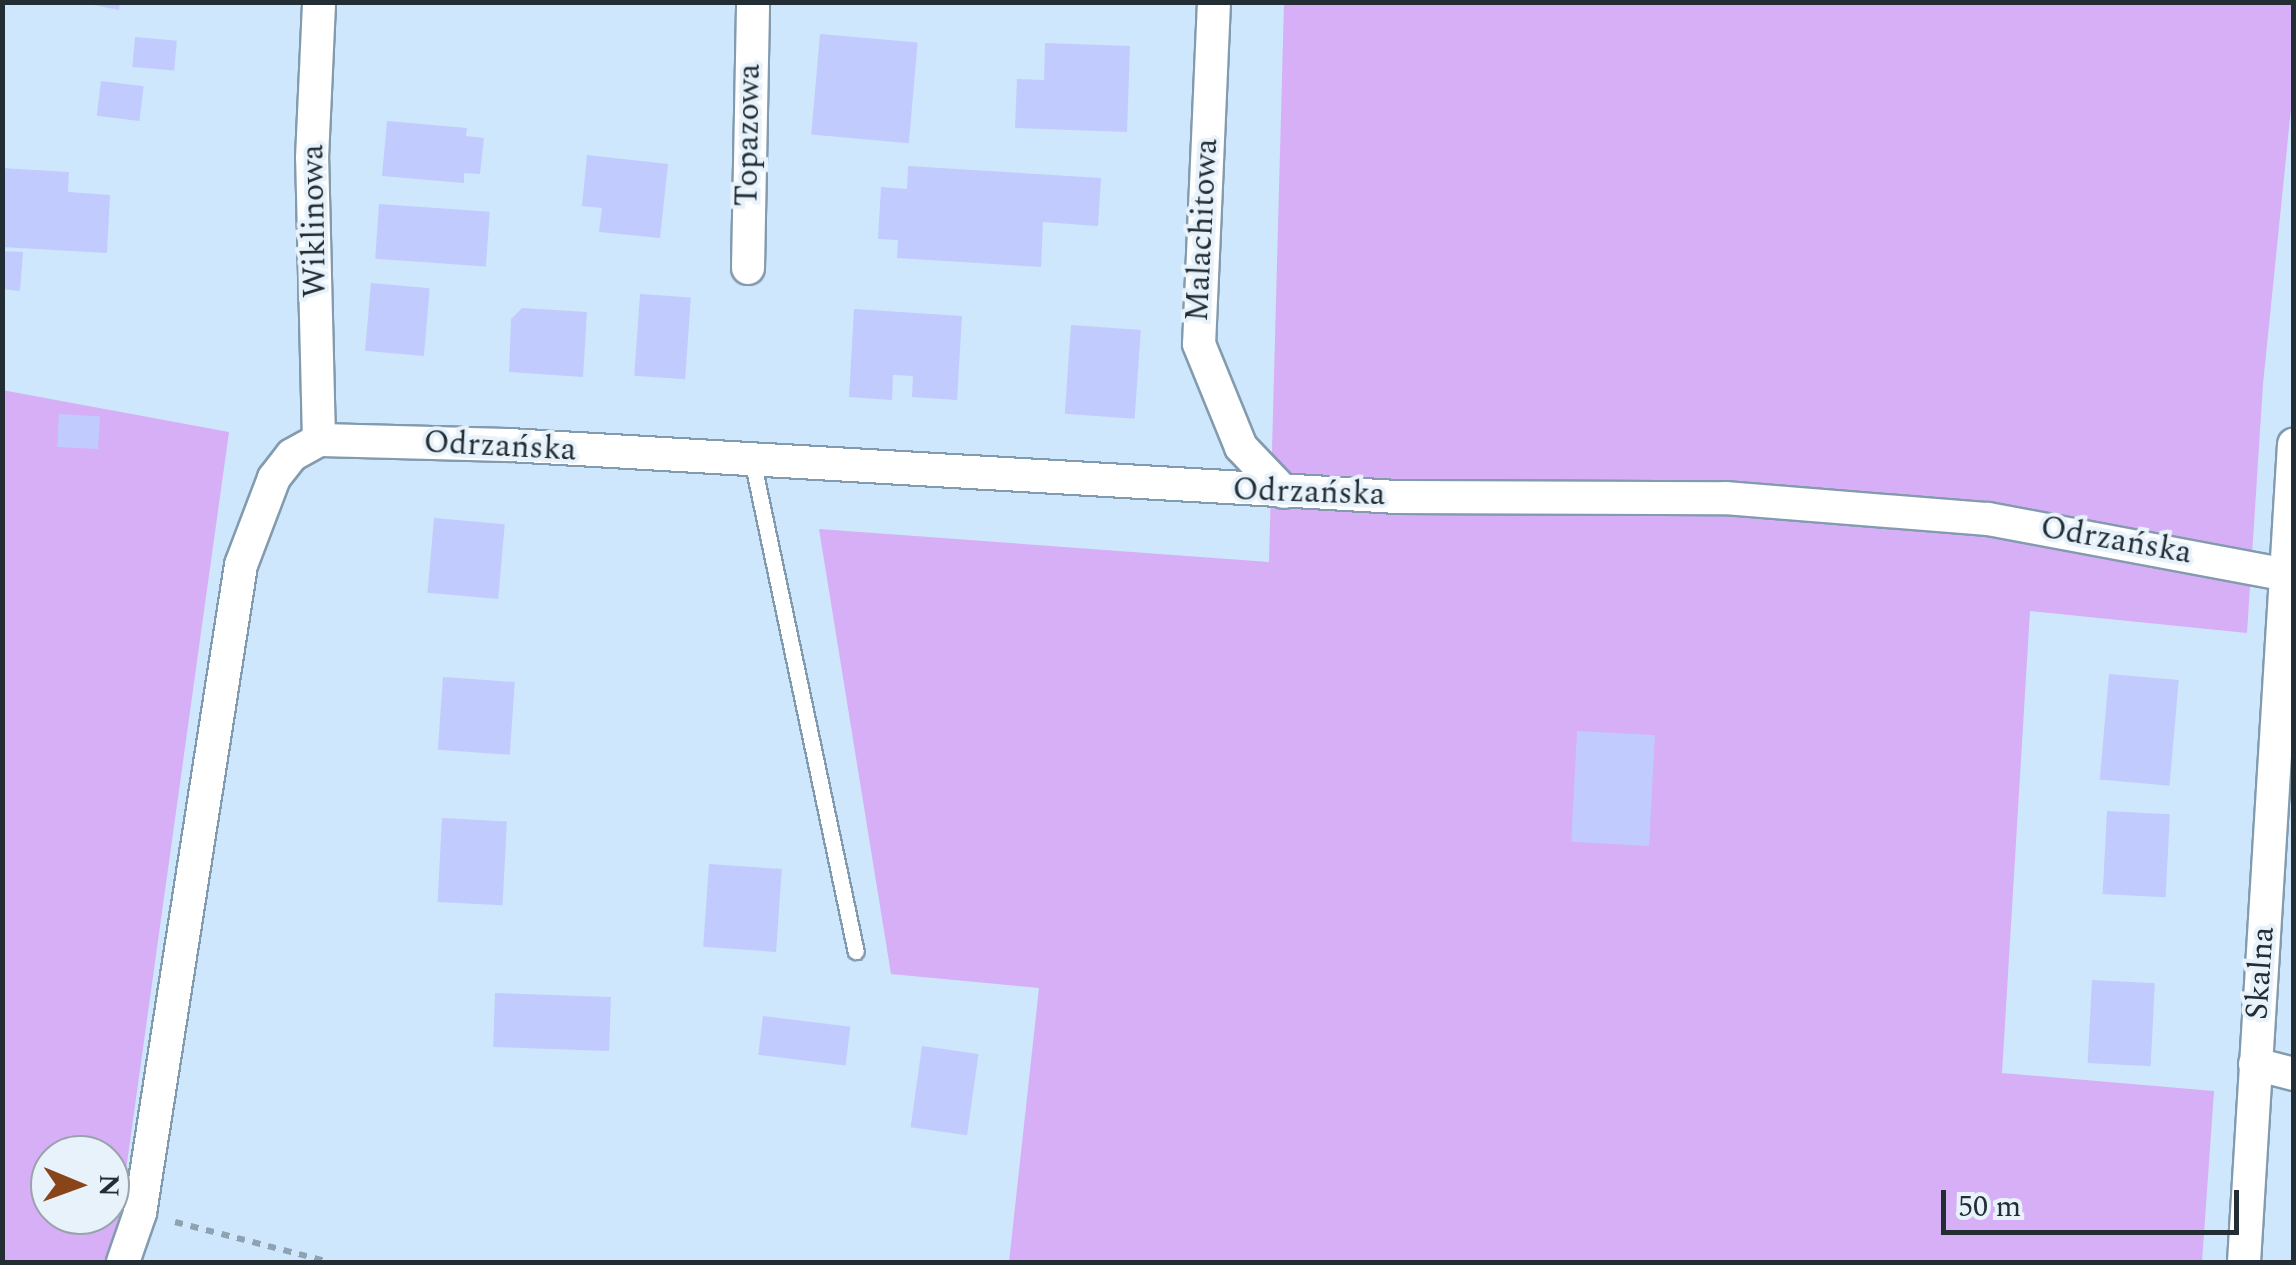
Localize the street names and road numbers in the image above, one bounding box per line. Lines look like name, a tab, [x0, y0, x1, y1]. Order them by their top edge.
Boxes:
street label: Topazowa	[729, 63, 769, 207]
street label: Malachitowa	[1179, 137, 1227, 323]
street label: Wiklinowa	[294, 144, 336, 298]
street label: Odrzańska	[423, 424, 577, 470]
street label: Odrzańska	[1232, 471, 1386, 515]
street label: Odrzańska	[2037, 509, 2195, 573]
street label: Skalna	[2239, 925, 2283, 1021]

